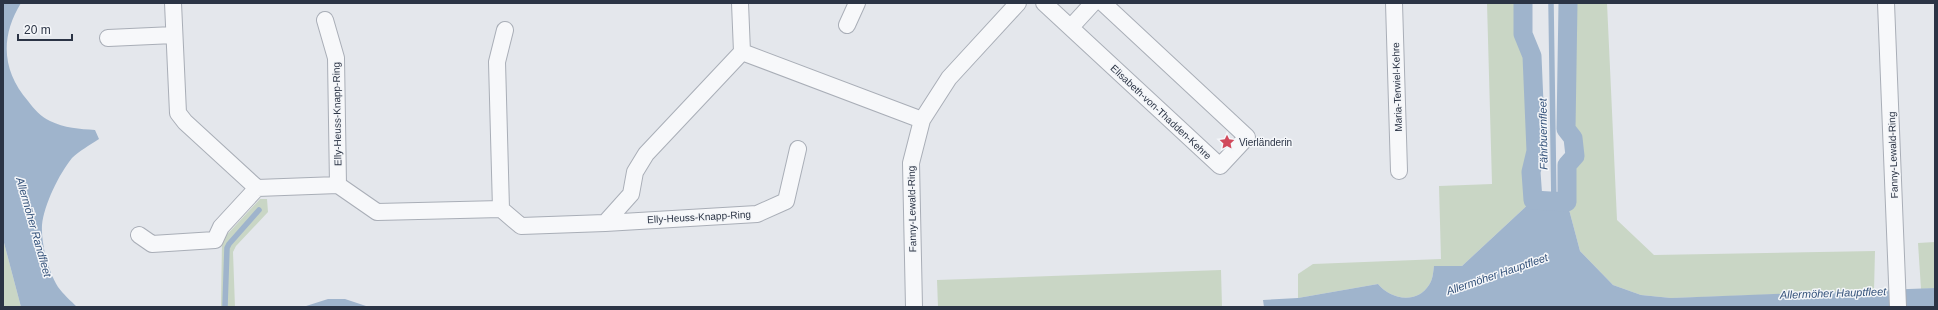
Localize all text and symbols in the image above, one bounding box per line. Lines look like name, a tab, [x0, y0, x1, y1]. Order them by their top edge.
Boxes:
scale bar	[18, 16, 72, 42]
text: 20 m	[24, 23, 51, 37]
street label: Maria-Terwiel-Kehre	[1390, 42, 1404, 132]
street label: Elly-Heuss-Knapp-Ring	[331, 62, 343, 166]
street label: Elisabeth-von-Thadden-Kehre	[1108, 62, 1214, 162]
water label: Fährbuernfleet	[1536, 97, 1550, 170]
street label: Fanny-Lewald-Ring	[1886, 111, 1900, 199]
place icon: Vierländerin	[1218, 133, 1236, 151]
place label: Vierländerin	[1239, 137, 1292, 148]
street label: Fanny-Lewald-Ring	[906, 166, 918, 252]
water label: Allermöher Randfleet	[14, 175, 54, 279]
street label: Elly-Heuss-Knapp-Ring	[647, 209, 751, 225]
water label: Allermöher Hauptfleet	[1444, 251, 1550, 297]
water label: Allermöher Hauptfleet	[1779, 285, 1887, 301]

